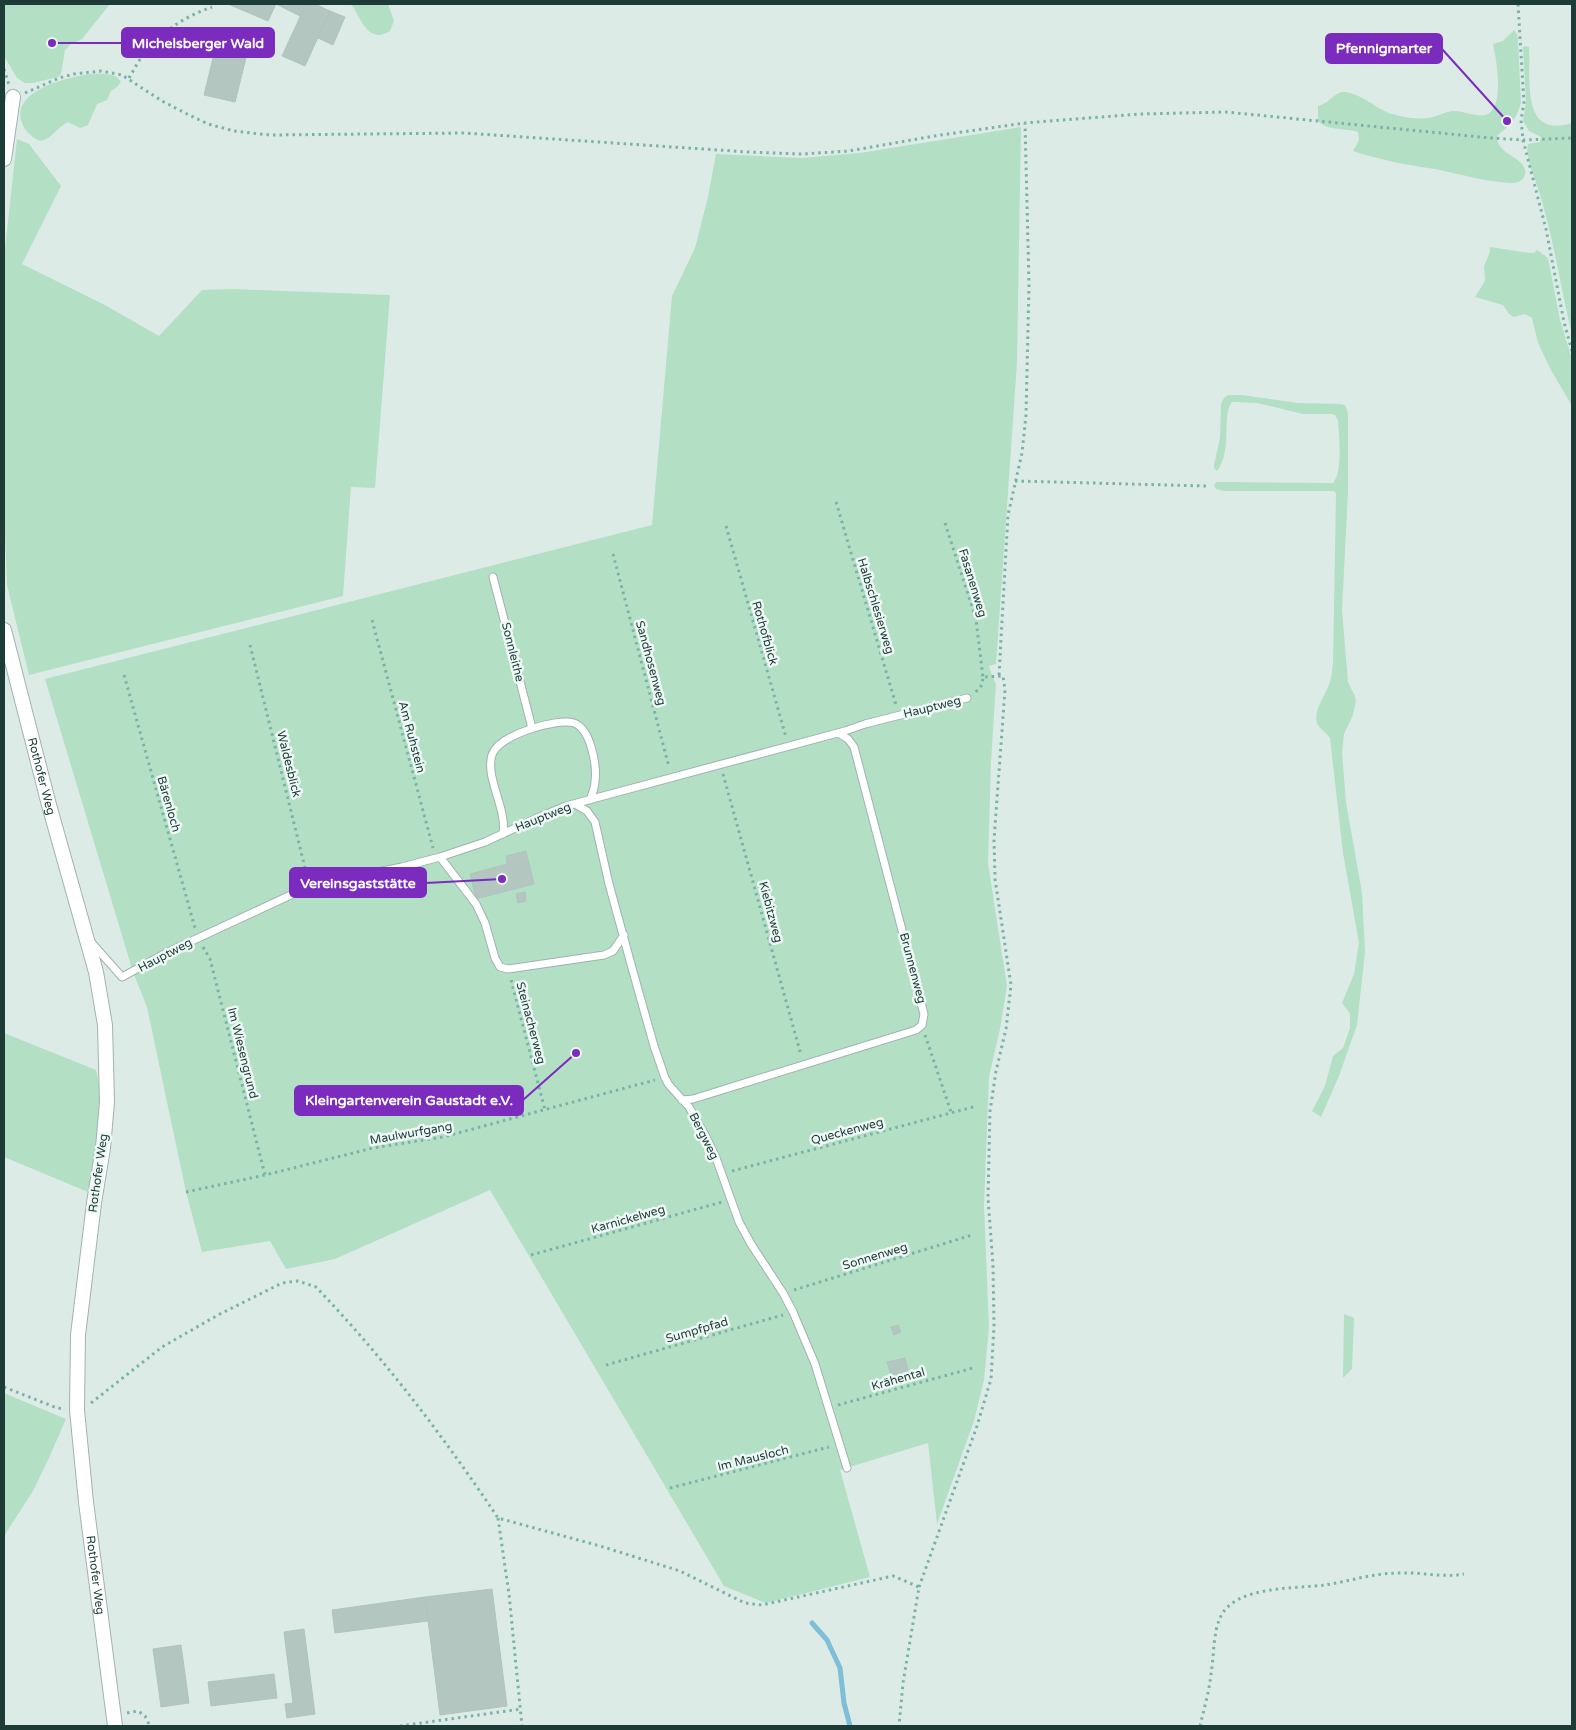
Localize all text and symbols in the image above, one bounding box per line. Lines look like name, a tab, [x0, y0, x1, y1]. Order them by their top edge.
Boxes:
callout: Michelsberger Wald	[122, 28, 274, 57]
callout: Pfennigmarter	[1326, 34, 1442, 63]
text: Michelsberger Wald	[132, 35, 264, 52]
text: Pfennigmarter	[1336, 40, 1433, 57]
street label: Fasanenweg	[956, 547, 990, 619]
street label: Halbschlesierweg	[855, 556, 897, 656]
street label: Rothofblick	[749, 599, 781, 667]
street label: Sandhosenweg	[633, 619, 669, 707]
street label: Sonnleithe	[499, 621, 527, 683]
street label: Hauptweg	[902, 693, 962, 721]
street label: Am Ruhstein	[396, 700, 428, 774]
street label: Waldesblick	[274, 729, 304, 799]
street label: Rothofer Weg	[25, 736, 58, 817]
street label: Bärenloch	[154, 774, 184, 834]
street label: Hauptweg	[513, 799, 573, 835]
callout: Vereinsgaststätte	[290, 868, 426, 897]
text: Vereinsgaststätte	[300, 875, 416, 892]
street label: Kiebitzweg	[756, 880, 786, 944]
street label: Brunnenweg	[897, 931, 929, 1005]
street label: Hauptweg	[136, 935, 194, 975]
street label: Steinacherweg	[513, 980, 549, 1066]
street label: Im Wiesengrund	[225, 1006, 261, 1100]
callout: Kleingartenverein Gaustadt e.V.	[295, 1086, 523, 1115]
text: Kleingartenverein Gaustadt e.V.	[305, 1092, 513, 1109]
street label: Bergweg	[686, 1110, 722, 1162]
street label: Queckenweg	[809, 1115, 885, 1147]
street label: Maulwurfgang	[369, 1119, 453, 1147]
street label: Rothofer Weg	[86, 1133, 110, 1213]
street label: Karnickelweg	[590, 1202, 666, 1236]
street label: Sonnenweg	[841, 1239, 909, 1273]
street label: Sumpfpfad	[664, 1314, 730, 1346]
street label: Krähental	[870, 1365, 926, 1393]
street label: Im Mausloch	[716, 1442, 790, 1474]
street label: Rothofer Weg	[83, 1535, 108, 1616]

